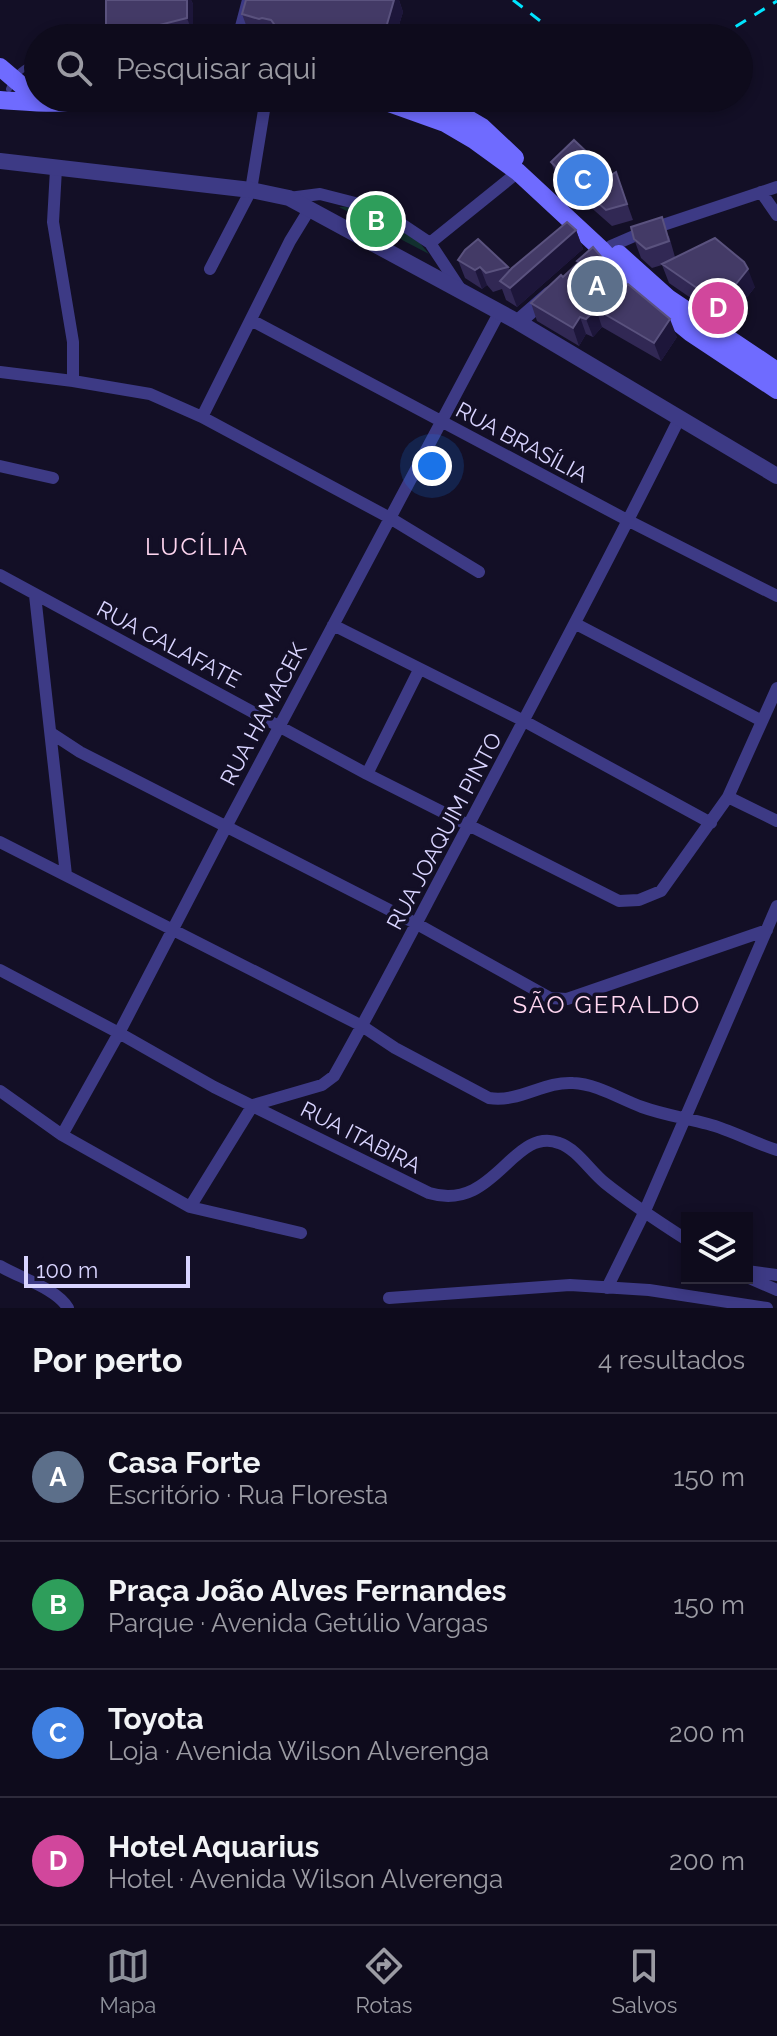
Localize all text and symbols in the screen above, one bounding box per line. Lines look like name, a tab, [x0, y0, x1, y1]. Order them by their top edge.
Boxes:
search box	[24, 24, 753, 112]
icon: search	[52, 46, 96, 90]
text: Pesquisar aqui	[116, 51, 317, 86]
pin: C	[557, 150, 609, 210]
pin: B	[350, 191, 402, 251]
pin: A	[571, 256, 623, 316]
pin: D	[692, 278, 744, 338]
street label: RUA BRASÍLIA	[452, 396, 593, 488]
your location	[412, 446, 452, 486]
district label: LUCÍLIA	[145, 532, 249, 561]
street label: RUA CALAFATE	[93, 595, 245, 693]
street label: RUA HAMACEK	[215, 638, 312, 790]
street label: RUA JOAQUIM PINTO	[381, 728, 507, 934]
district label: SÃO GERALDO	[513, 990, 701, 1019]
street label: RUA ITABIRA	[296, 1096, 426, 1179]
map controls	[681, 1212, 753, 1284]
button: layers	[681, 1212, 753, 1284]
scale bar	[24, 1252, 190, 1288]
text: 100 m	[36, 1257, 98, 1283]
text: Por perto	[32, 1340, 183, 1380]
text: 4 resultados	[598, 1345, 745, 1375]
text: Casa Forte	[108, 1445, 260, 1480]
text: A	[49, 1462, 67, 1492]
text: 150 m	[673, 1462, 745, 1492]
text: Escritório · Rua Floresta	[108, 1480, 388, 1510]
text: Praça João Alves Fernandes	[108, 1573, 507, 1608]
text: B	[49, 1590, 67, 1620]
text: 150 m	[673, 1590, 745, 1620]
text: Parque · Avenida Getúlio Vargas	[108, 1608, 488, 1638]
text: Toyota	[108, 1701, 204, 1736]
text: C	[49, 1718, 67, 1748]
text: 200 m	[669, 1718, 745, 1748]
text: Loja · Avenida Wilson Alverenga	[108, 1736, 489, 1766]
text: Hotel Aquarius	[108, 1829, 319, 1864]
text: D	[49, 1846, 67, 1876]
text: 200 m	[669, 1846, 745, 1876]
text: Hotel · Avenida Wilson Alverenga	[108, 1864, 503, 1894]
tab: Mapa	[100, 1944, 156, 2018]
tab: Rotas	[355, 1944, 412, 2018]
tab: Salvos	[611, 1944, 677, 2018]

